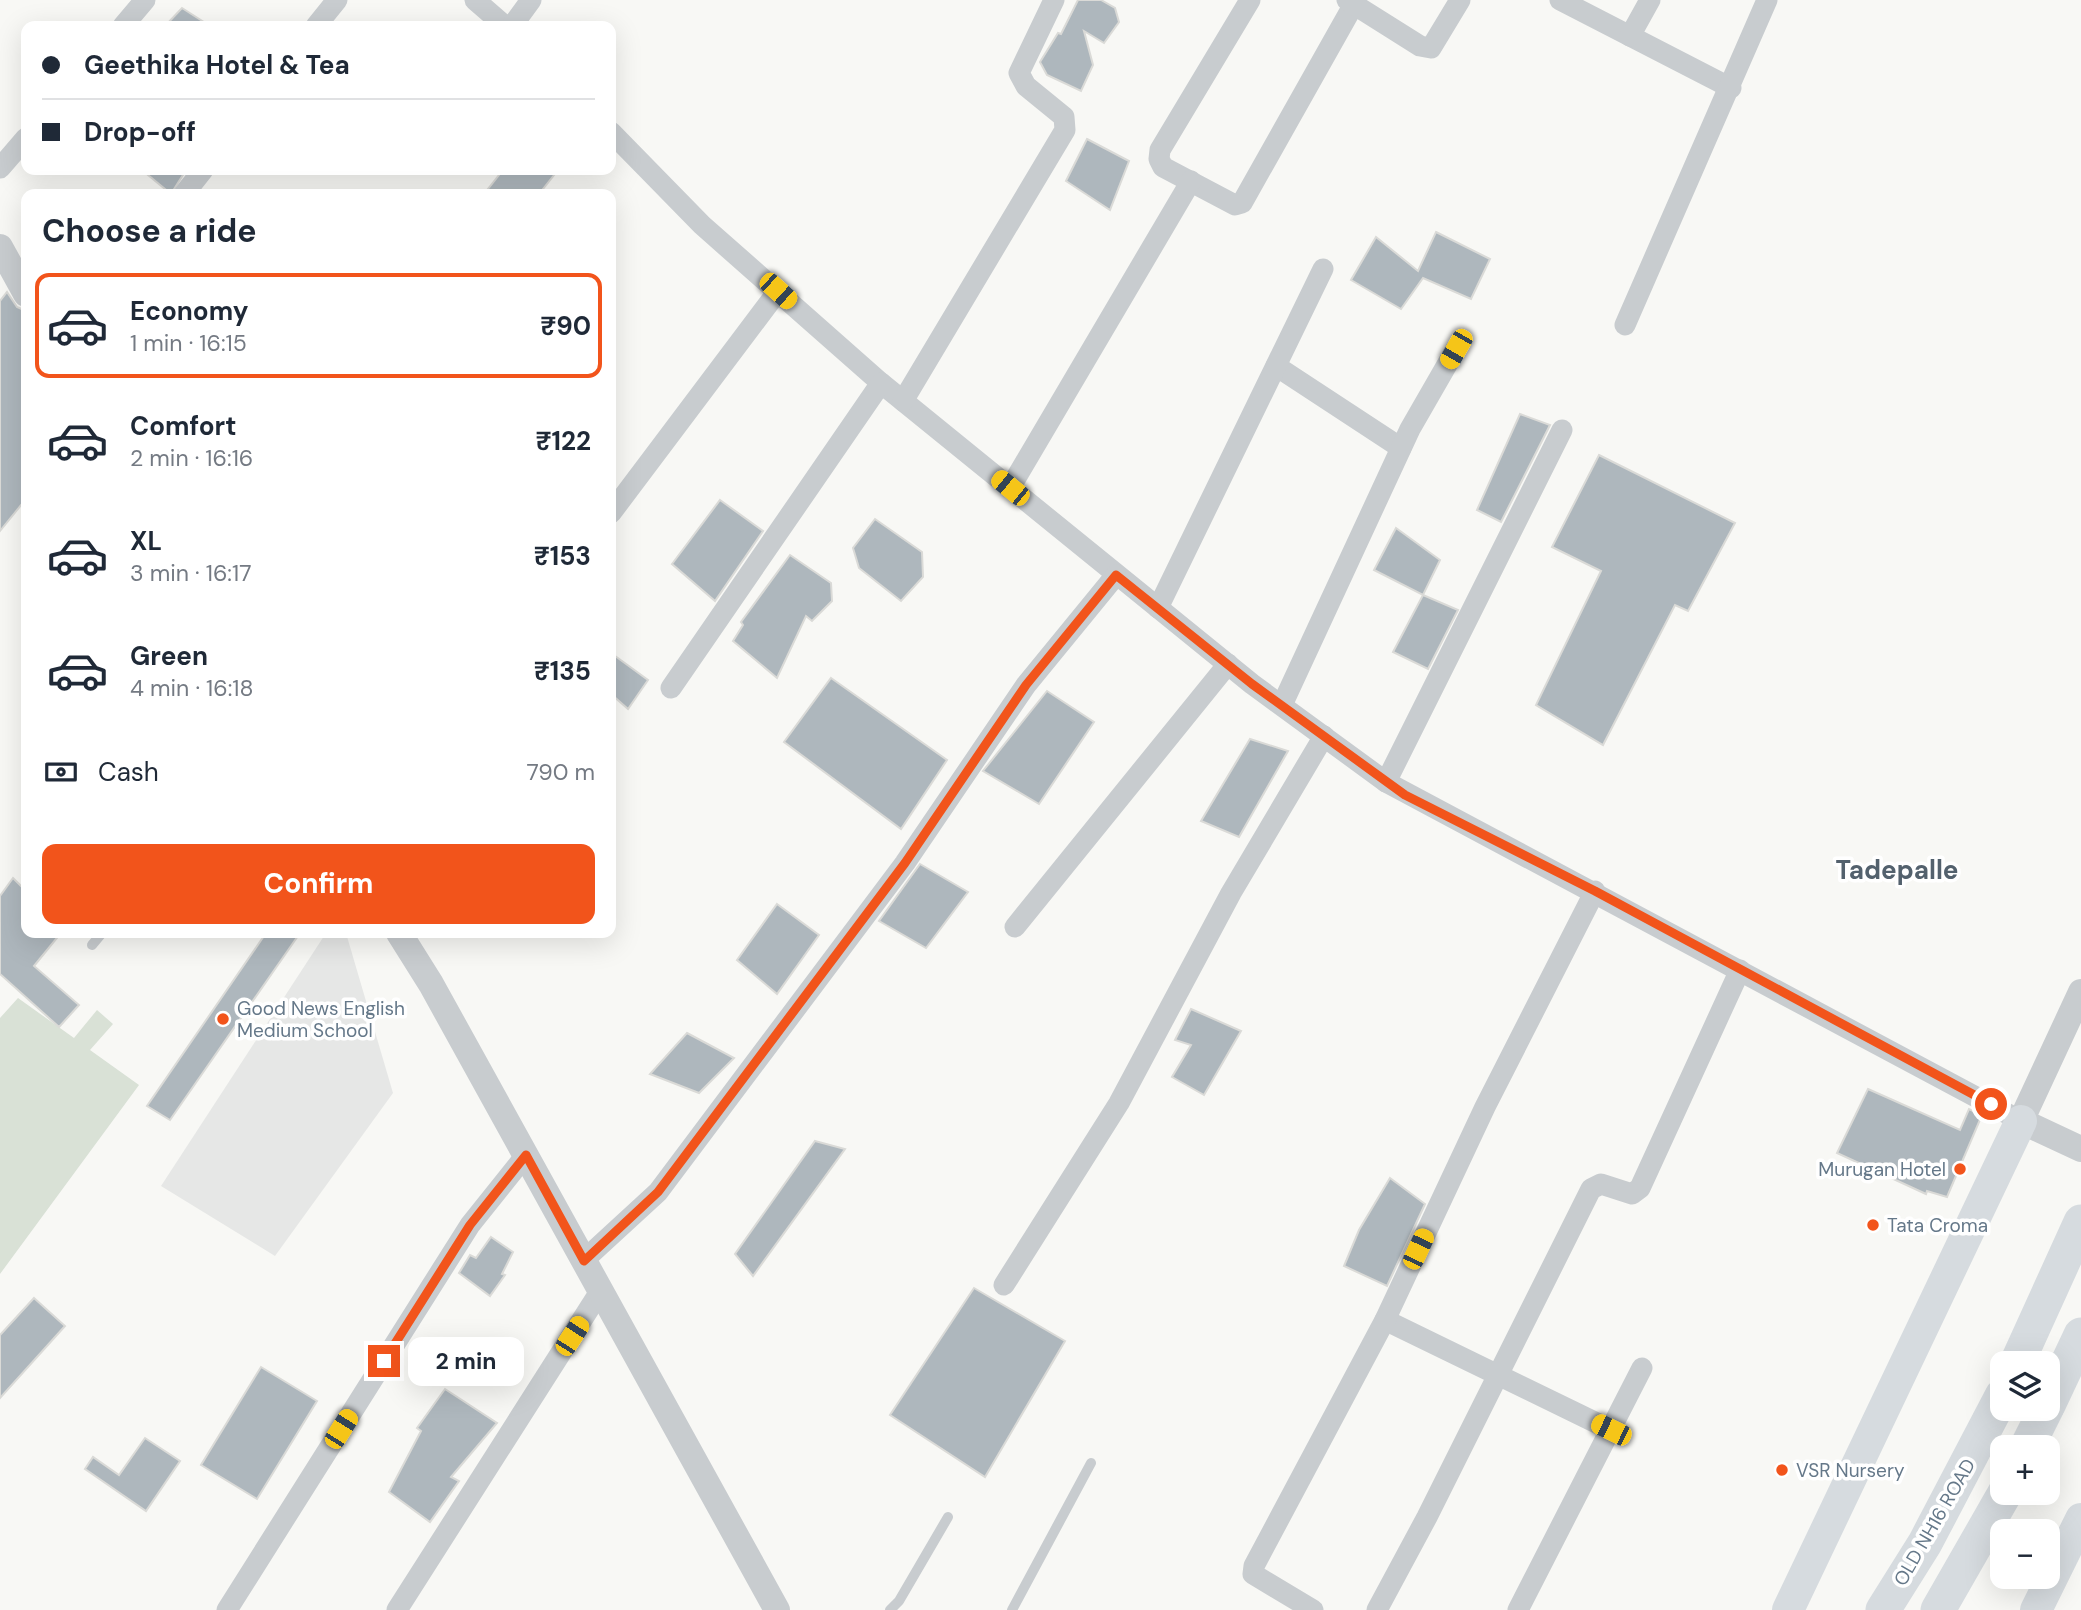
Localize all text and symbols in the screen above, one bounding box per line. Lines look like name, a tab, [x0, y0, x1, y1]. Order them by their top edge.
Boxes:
text: Geethika Hotel & Tea	[84, 48, 350, 82]
text: Drop-off	[84, 115, 196, 149]
text: Choose a ride	[42, 210, 257, 252]
car	[756, 269, 801, 313]
icon: car	[46, 294, 109, 357]
text: Economy	[130, 294, 248, 328]
text: ₹90	[540, 309, 591, 343]
car	[1437, 326, 1476, 372]
text: 1 min · 16:15	[130, 328, 247, 358]
icon: car	[46, 409, 109, 472]
text: Comfort	[130, 409, 236, 443]
text: ₹122	[536, 424, 591, 458]
text: 2 min · 16:16	[130, 443, 253, 473]
car	[988, 467, 1033, 509]
icon: car	[46, 524, 109, 587]
text: XL	[130, 524, 162, 558]
text: ₹153	[534, 539, 591, 573]
text: 3 min · 16:17	[130, 558, 251, 588]
icon: car	[46, 639, 109, 702]
text: Green	[130, 639, 208, 673]
text: ₹135	[534, 654, 591, 688]
text: 4 min · 16:18	[130, 673, 254, 703]
icon: cash	[42, 753, 80, 791]
text: Cash	[98, 755, 159, 789]
text: 790 m	[527, 757, 595, 787]
button: Confirm	[42, 844, 595, 924]
district label: Tadepalle	[1836, 853, 1958, 887]
place label: Good News English Medium School	[237, 996, 405, 1043]
marker: Good News English Medium School	[215, 1011, 231, 1027]
route start	[1975, 1088, 2007, 1120]
place label: Murugan Hotel	[1818, 1157, 1946, 1182]
marker: Murugan Hotel	[1952, 1161, 1968, 1177]
place label: Tata Croma	[1887, 1213, 1988, 1238]
marker: Tata Croma	[1865, 1217, 1881, 1233]
car	[1400, 1226, 1437, 1272]
car	[552, 1313, 593, 1359]
callout: 2 min	[408, 1336, 524, 1386]
route end	[368, 1345, 400, 1377]
text: 2 min	[436, 1346, 496, 1376]
map controls	[1990, 1351, 2060, 1589]
button: layers	[1990, 1351, 2060, 1421]
car	[321, 1406, 362, 1452]
car	[1588, 1411, 1635, 1449]
button: +	[1990, 1435, 2060, 1505]
street label: OLD NH16 ROAD	[1888, 1454, 1981, 1590]
place label: VSR Nursery	[1796, 1458, 1905, 1483]
marker: VSR Nursery	[1774, 1462, 1790, 1478]
button: −	[1990, 1519, 2060, 1589]

